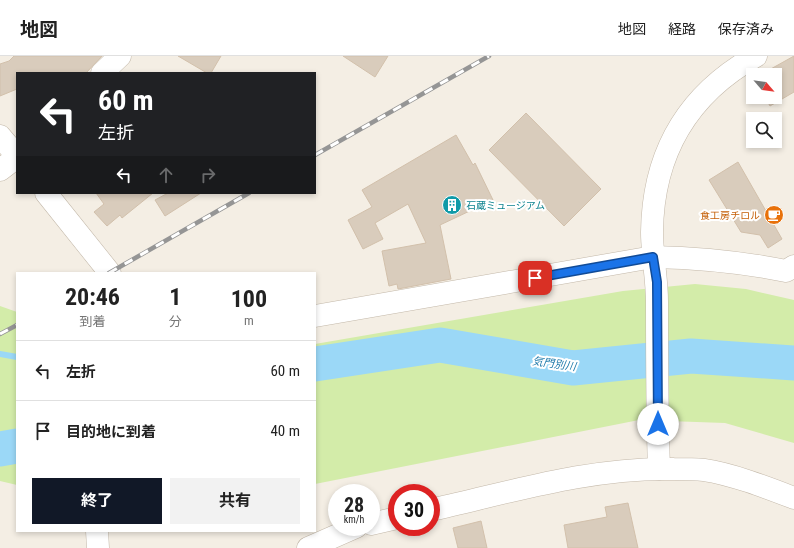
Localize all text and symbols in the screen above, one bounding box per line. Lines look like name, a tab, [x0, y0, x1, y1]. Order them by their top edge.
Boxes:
text: 地図	[20, 18, 58, 41]
text: 地図	[618, 21, 646, 37]
text: 経路	[668, 21, 696, 37]
text: 保存済み	[718, 21, 774, 37]
north arrow	[746, 68, 782, 104]
map controls	[746, 68, 782, 148]
text: 60 m	[98, 84, 154, 117]
icon: left	[32, 88, 84, 140]
button: search	[746, 112, 782, 148]
text: 左折	[98, 122, 134, 143]
icon: left	[113, 164, 135, 186]
icon: ahead	[155, 164, 177, 186]
icon: right	[197, 164, 219, 186]
building icon: 石蔵ミュージアム	[441, 194, 463, 216]
place label: 石蔵ミュージアム	[466, 200, 545, 211]
cafe icon: 食工房チロル	[763, 204, 785, 226]
place label: 食工房チロル	[700, 210, 760, 221]
pin	[518, 261, 552, 295]
icon: arrive	[524, 267, 546, 289]
text: 20:46	[65, 283, 120, 311]
text: 1	[169, 283, 181, 311]
text: 100	[231, 285, 267, 313]
text: m	[244, 313, 254, 328]
text: 到着	[79, 314, 105, 329]
text: 分	[169, 314, 182, 329]
water label: 気門別川	[531, 355, 578, 374]
icon: left	[32, 360, 54, 382]
text: 60 m	[270, 362, 300, 380]
text: 左折	[66, 363, 96, 381]
position arrow	[637, 403, 679, 445]
icon: arrive	[32, 420, 54, 442]
text: 40 m	[270, 422, 300, 440]
text: 目的地に到着	[66, 423, 156, 441]
button: 終了	[32, 478, 162, 524]
button: 共有	[170, 478, 300, 524]
speed limit sign: 30	[388, 484, 440, 536]
text: 28	[344, 493, 364, 517]
text: km/h	[344, 514, 364, 525]

